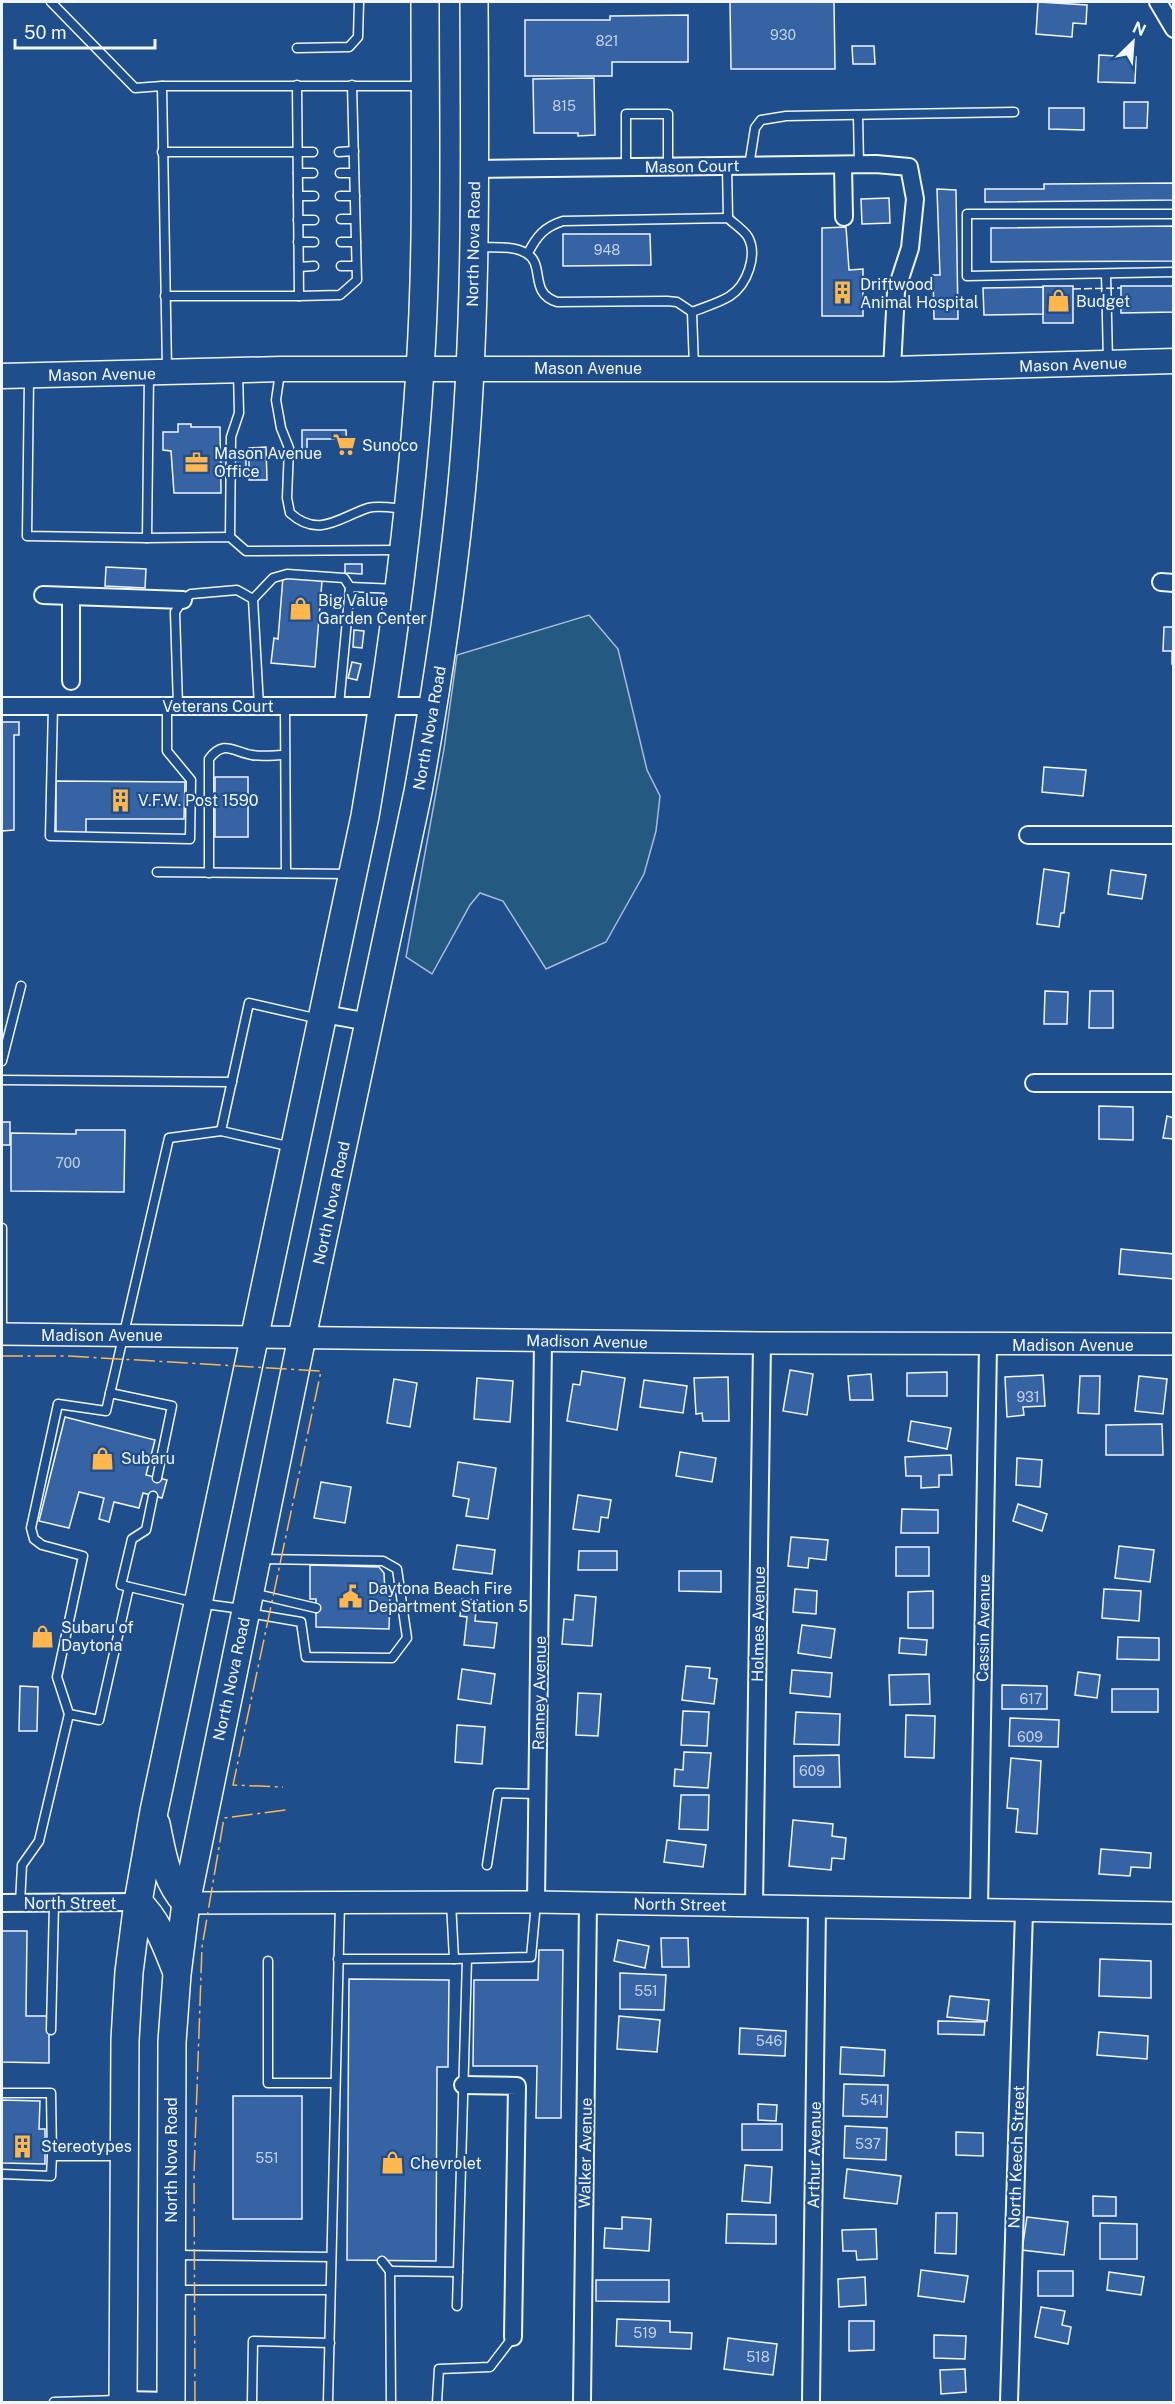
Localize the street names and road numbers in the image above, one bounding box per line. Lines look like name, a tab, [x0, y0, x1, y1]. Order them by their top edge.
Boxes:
street label: Mason Court	[644, 156, 740, 177]
street label: North Nova Road	[463, 181, 484, 307]
street label: Mason Avenue	[1019, 353, 1127, 376]
street label: Mason Avenue	[534, 359, 642, 378]
street label: Mason Avenue	[48, 364, 156, 385]
street label: North Nova Road	[409, 665, 450, 792]
street label: Veterans Court	[162, 697, 274, 716]
street label: North Nova Road	[309, 1140, 354, 1267]
street label: Madison Avenue	[41, 1326, 163, 1345]
street label: Madison Avenue	[526, 1331, 648, 1352]
street label: Madison Avenue	[1012, 1336, 1134, 1355]
street label: Holmes Avenue	[748, 1566, 769, 1682]
street label: Cassin Avenue	[973, 1574, 994, 1682]
street label: North Nova Road	[209, 1616, 254, 1743]
street label: Ranney Avenue	[529, 1636, 550, 1750]
street label: North Street	[23, 1894, 117, 1913]
street label: North Street	[633, 1894, 727, 1915]
street label: North Keech Street	[1005, 2085, 1028, 2229]
street label: North Nova Road	[162, 2097, 181, 2223]
street label: Walker Avenue	[575, 2097, 596, 2209]
street label: Arthur Avenue	[804, 2101, 825, 2209]

